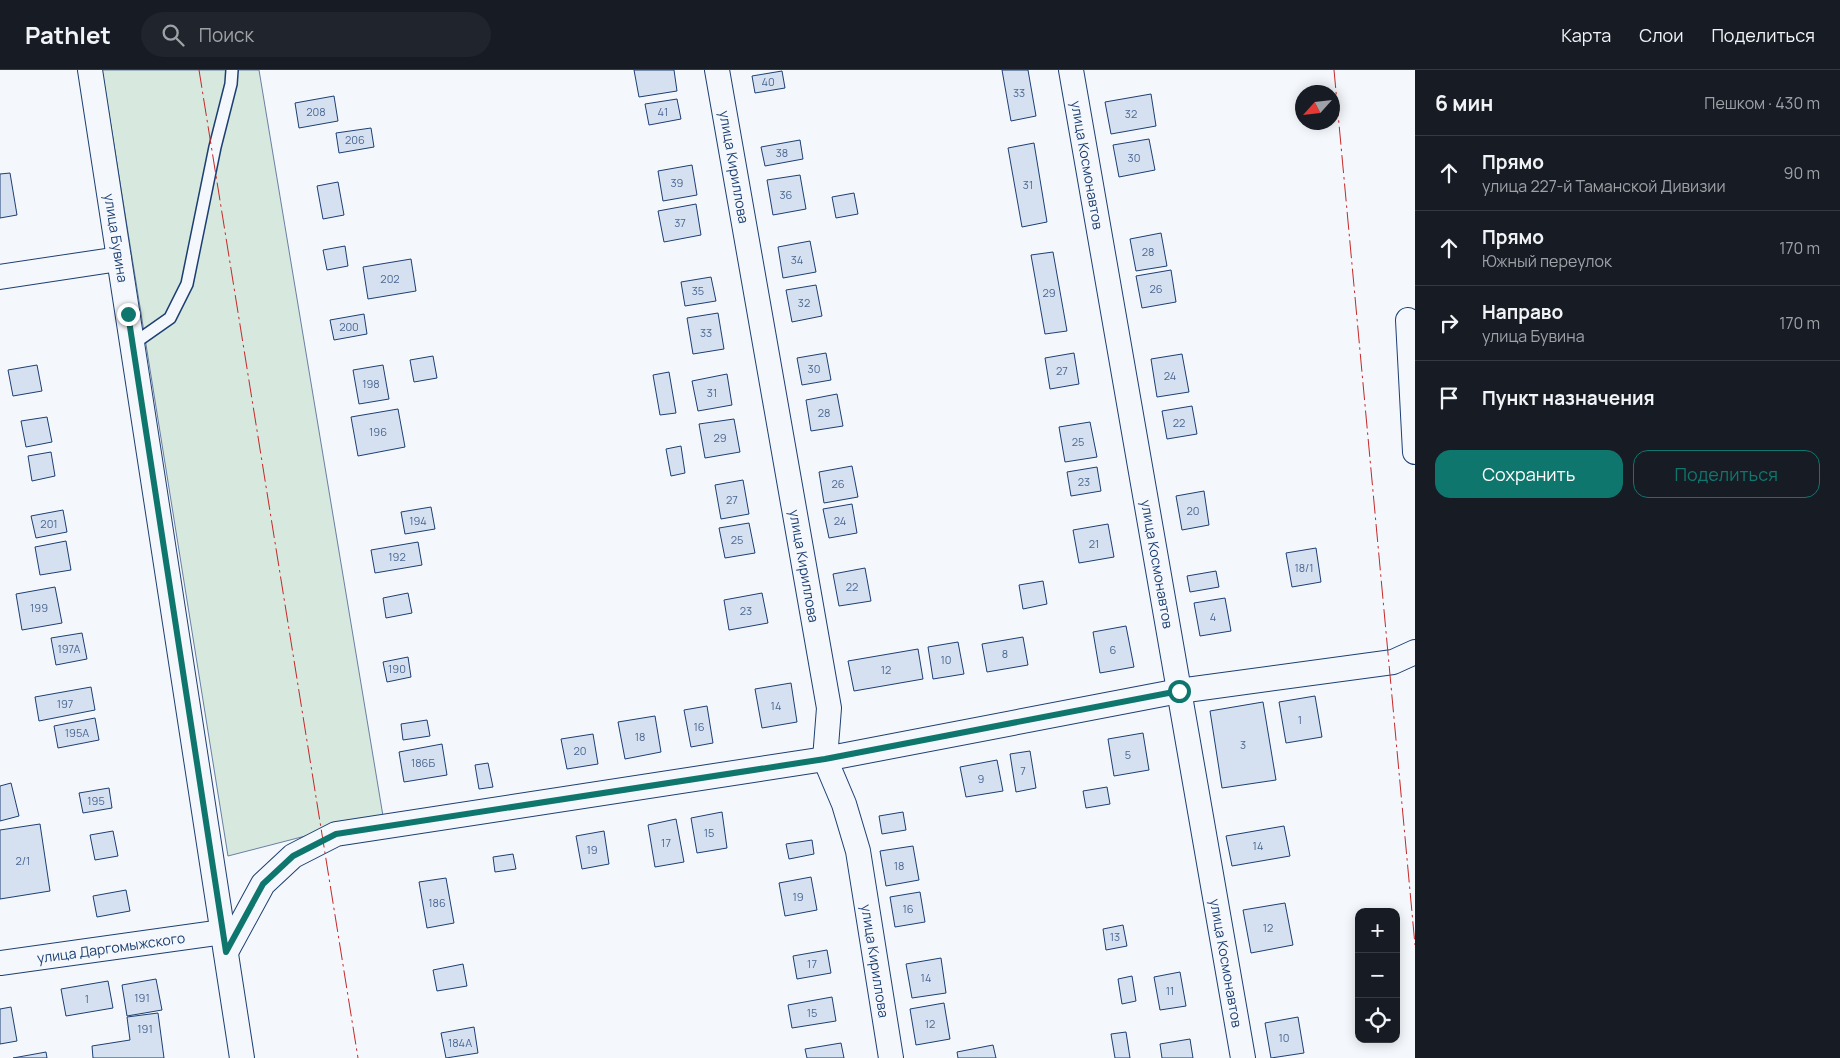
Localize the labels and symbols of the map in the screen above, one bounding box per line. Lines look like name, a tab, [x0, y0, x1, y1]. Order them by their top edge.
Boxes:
house number: 40	[761, 74, 775, 89]
house number: 33	[1013, 85, 1025, 100]
north arrow	[1295, 85, 1340, 130]
street label: улица Космонавтов	[1067, 99, 1108, 231]
house number: 208	[306, 104, 326, 119]
house number: 41	[658, 104, 668, 119]
house number: 32	[1125, 106, 1137, 121]
street label: улица Кириллова	[715, 109, 754, 225]
house number: 206	[345, 132, 365, 147]
house number: 38	[776, 145, 788, 160]
house number: 30	[1128, 150, 1140, 165]
house number: 39	[671, 175, 684, 190]
house number: 31	[1023, 177, 1033, 192]
house number: 36	[780, 187, 793, 202]
street label: улица Бувина	[100, 192, 133, 284]
house number: 37	[674, 215, 686, 230]
house number: 28	[1142, 244, 1154, 259]
house number: 34	[791, 252, 803, 267]
house number: 202	[380, 271, 400, 286]
house number: 26	[1149, 281, 1163, 296]
house number: 35	[692, 283, 704, 298]
house number: 29	[1042, 285, 1056, 300]
house number: 32	[798, 295, 810, 310]
route end	[117, 303, 140, 326]
house number: 200	[339, 319, 359, 334]
house number: 33	[700, 325, 712, 340]
house number: 30	[808, 361, 820, 376]
house number: 27	[1056, 363, 1068, 378]
house number: 24	[1164, 368, 1176, 383]
house number: 198	[362, 376, 380, 391]
house number: 31	[707, 385, 717, 400]
house number: 28	[818, 405, 830, 420]
house number: 22	[1173, 415, 1185, 430]
house number: 196	[369, 424, 387, 439]
house number: 29	[713, 430, 727, 445]
house number: 25	[1072, 434, 1084, 449]
house number: 23	[1078, 474, 1090, 489]
house number: 26	[831, 476, 845, 491]
house number: 27	[726, 492, 738, 507]
street label: улица Космонавтов	[1137, 498, 1178, 630]
house number: 20	[1187, 503, 1199, 518]
street label: улица Кириллова	[785, 508, 824, 624]
house number: 194	[409, 513, 427, 528]
house number: 24	[834, 513, 846, 528]
house number: 201	[40, 516, 58, 531]
house number: 25	[731, 532, 743, 547]
house number: 21	[1089, 536, 1099, 551]
house number: 192	[388, 549, 406, 564]
house number: 18/1	[1294, 560, 1314, 575]
house number: 22	[846, 579, 858, 594]
house number: 199	[30, 600, 48, 615]
house number: 23	[740, 603, 752, 618]
house number: 4	[1210, 609, 1216, 624]
house number: 197А	[57, 641, 81, 656]
house number: 6	[1110, 642, 1117, 657]
house number: 8	[1002, 646, 1008, 661]
house number: 10	[940, 652, 952, 667]
house number: 190	[388, 661, 406, 676]
house number: 12	[881, 662, 891, 677]
route start	[1168, 680, 1191, 703]
house number: 197	[57, 696, 73, 711]
house number: 14	[771, 698, 781, 713]
house number: 1	[1298, 712, 1302, 727]
house number: 16	[693, 719, 705, 734]
house number: 195А	[65, 725, 89, 740]
house number: 18	[635, 729, 645, 744]
house number: 3	[1240, 737, 1246, 752]
house number: 20	[574, 743, 586, 758]
house number: 5	[1125, 747, 1131, 762]
house number: 186Б	[411, 755, 435, 770]
house number: 7	[1020, 763, 1026, 778]
house number: 9	[978, 771, 985, 786]
house number: 195	[87, 793, 105, 808]
house number: 15	[704, 825, 714, 840]
house number: 17	[661, 835, 671, 850]
house number: 14	[1253, 838, 1263, 853]
house number: 19	[586, 842, 598, 857]
house number: 2/1	[16, 853, 30, 868]
house number: 18	[894, 858, 904, 873]
house number: 19	[792, 889, 804, 904]
house number: 186	[428, 895, 446, 910]
street label: улица Космонавтов	[1206, 897, 1247, 1029]
house number: 16	[902, 901, 914, 916]
street label: улица Кириллова	[857, 903, 894, 1019]
house number: 12	[1263, 920, 1273, 935]
street label: улица Даргомыжского	[36, 928, 186, 967]
house number: 13	[1110, 929, 1120, 944]
house number: 17	[807, 956, 817, 971]
house number: 14	[921, 970, 931, 985]
house number: 11	[1166, 983, 1174, 998]
house number: 191	[134, 990, 150, 1005]
house number: 1	[85, 991, 89, 1006]
house number: 15	[807, 1005, 817, 1020]
house number: 12	[925, 1016, 935, 1031]
house number: 191	[137, 1021, 153, 1036]
house number: 10	[1278, 1030, 1290, 1045]
house number: 184А	[448, 1035, 472, 1050]

